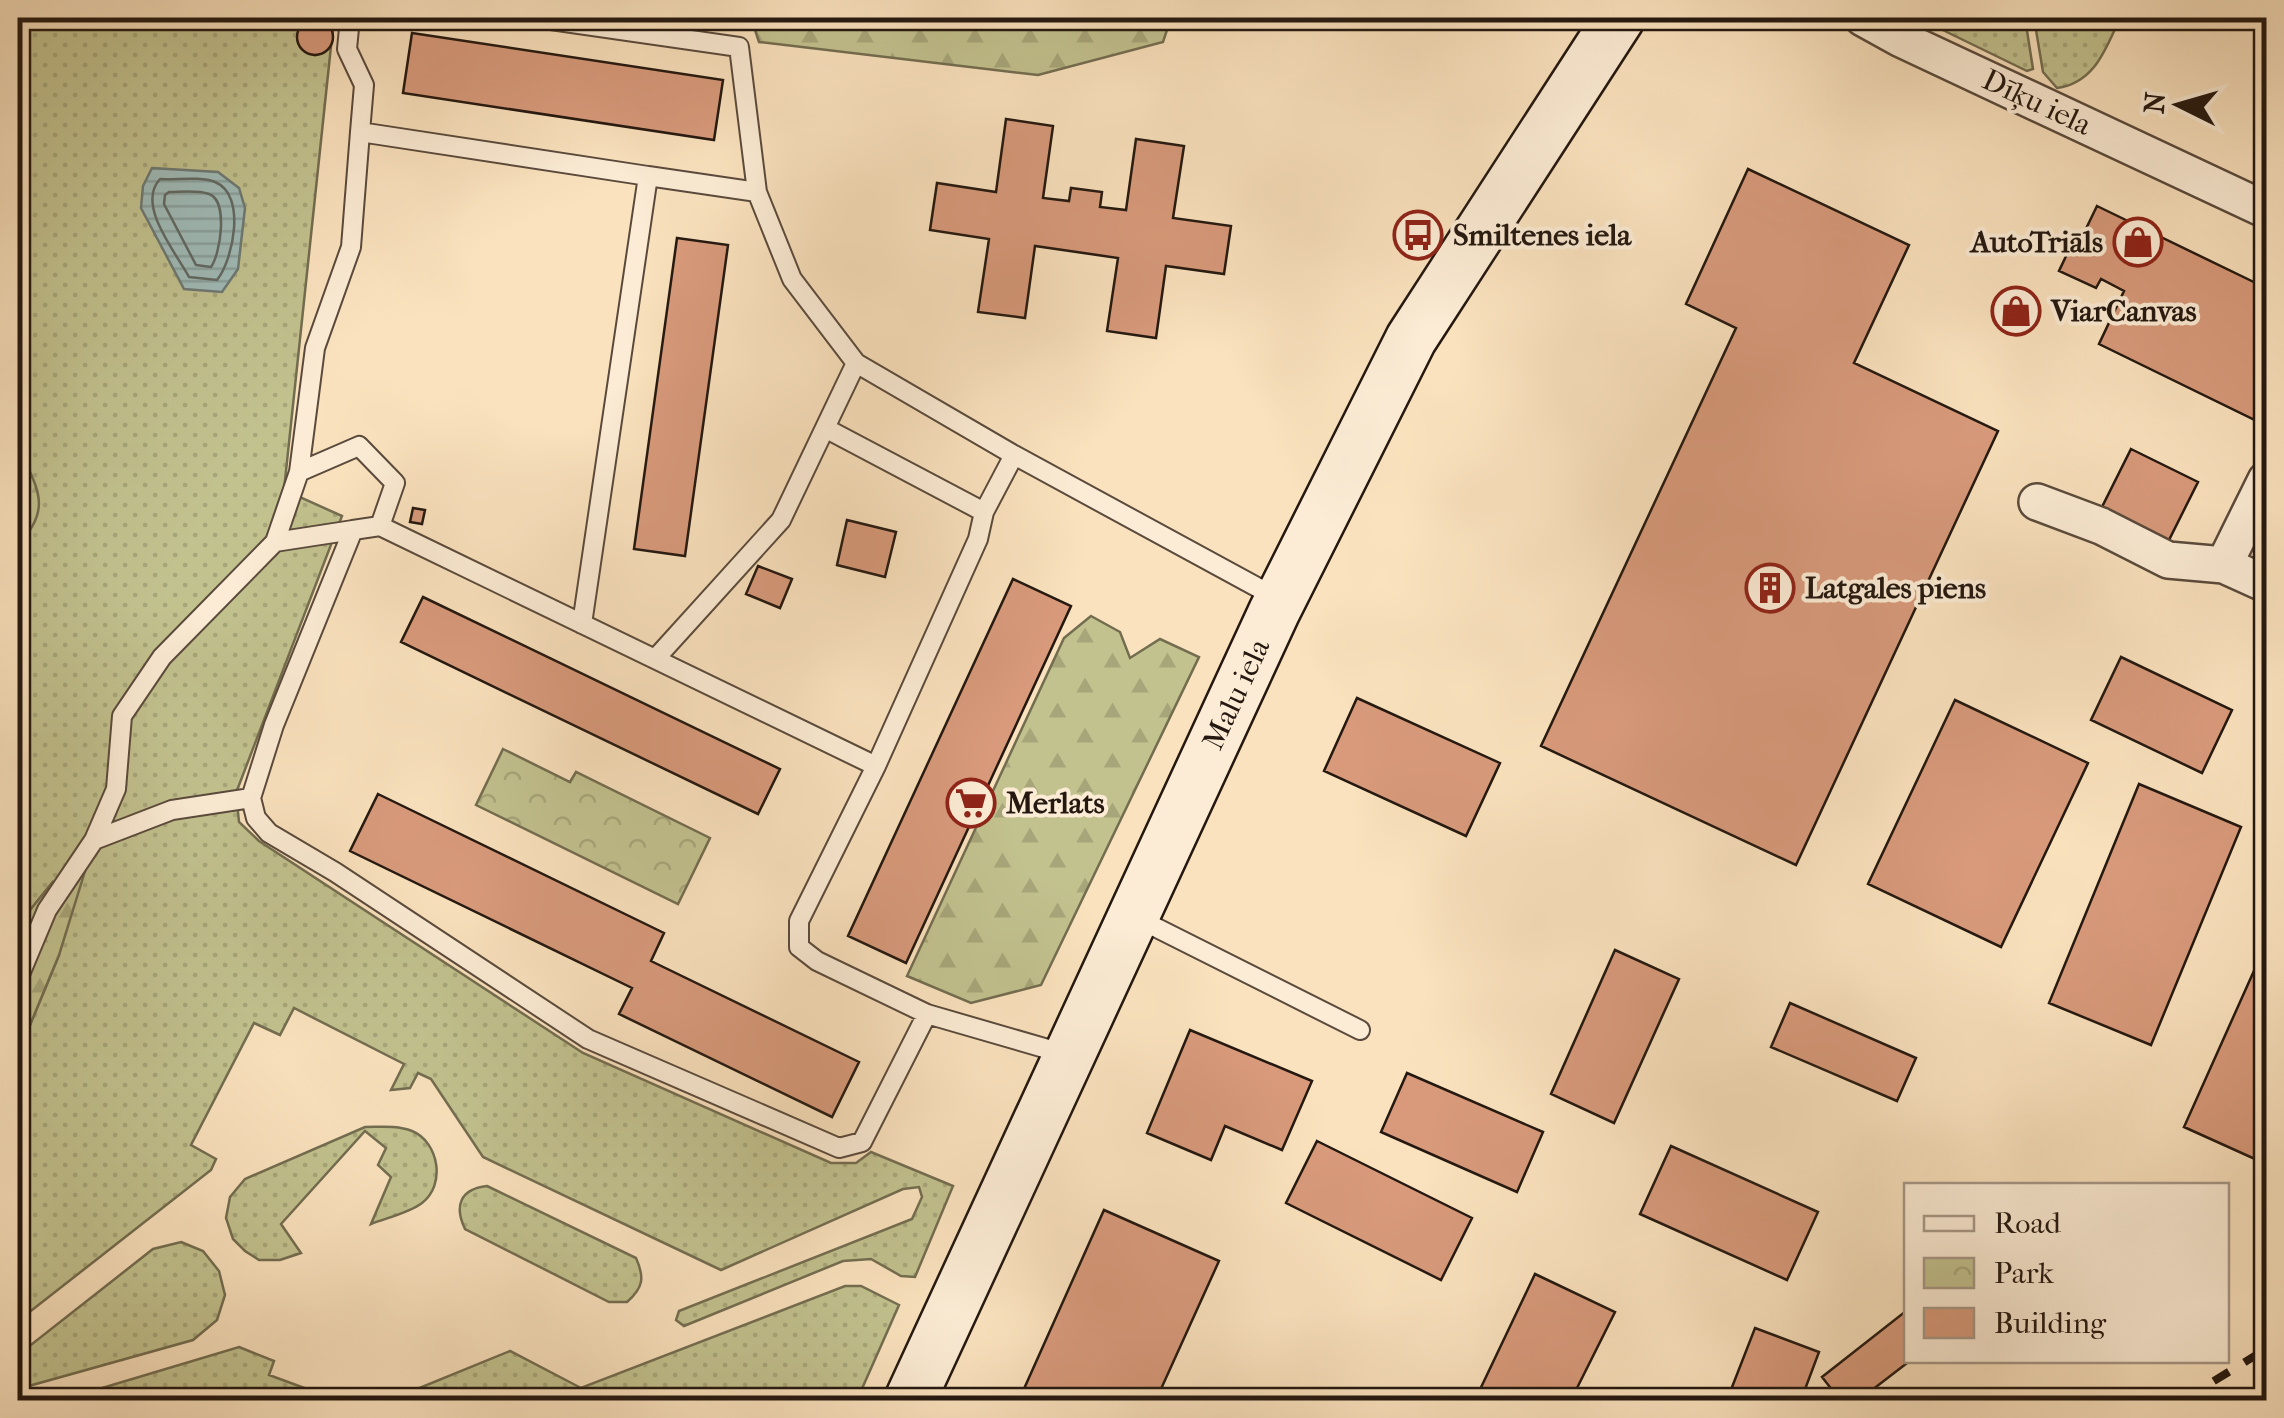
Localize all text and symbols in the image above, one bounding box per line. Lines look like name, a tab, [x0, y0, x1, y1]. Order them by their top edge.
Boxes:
north arrow	[2129, 55, 2229, 155]
street label: Dīķu iela	[1977, 62, 2098, 143]
text: N	[2137, 90, 2172, 115]
bus stop icon: Smiltenes iela	[1392, 209, 1444, 261]
shop icon: AutoTriāls	[2112, 216, 2164, 268]
place label: Smiltenes iela	[1453, 218, 1632, 253]
place label: AutoTriāls	[1969, 225, 2103, 260]
shop icon: ViarCanvas	[1990, 285, 2042, 337]
place label: ViarCanvas	[2050, 294, 2197, 329]
building icon: Latgales piens	[1744, 562, 1796, 614]
place label: Latgales piens	[1805, 571, 1986, 606]
street label: Malu iela	[1196, 632, 1278, 755]
supermarket icon: Merlats	[945, 777, 997, 829]
place label: Merlats	[1006, 786, 1104, 821]
legend	[1904, 1183, 2229, 1363]
text: Road	[1994, 1206, 2061, 1241]
text: Park	[1994, 1256, 2054, 1291]
text: Building	[1994, 1306, 2107, 1341]

